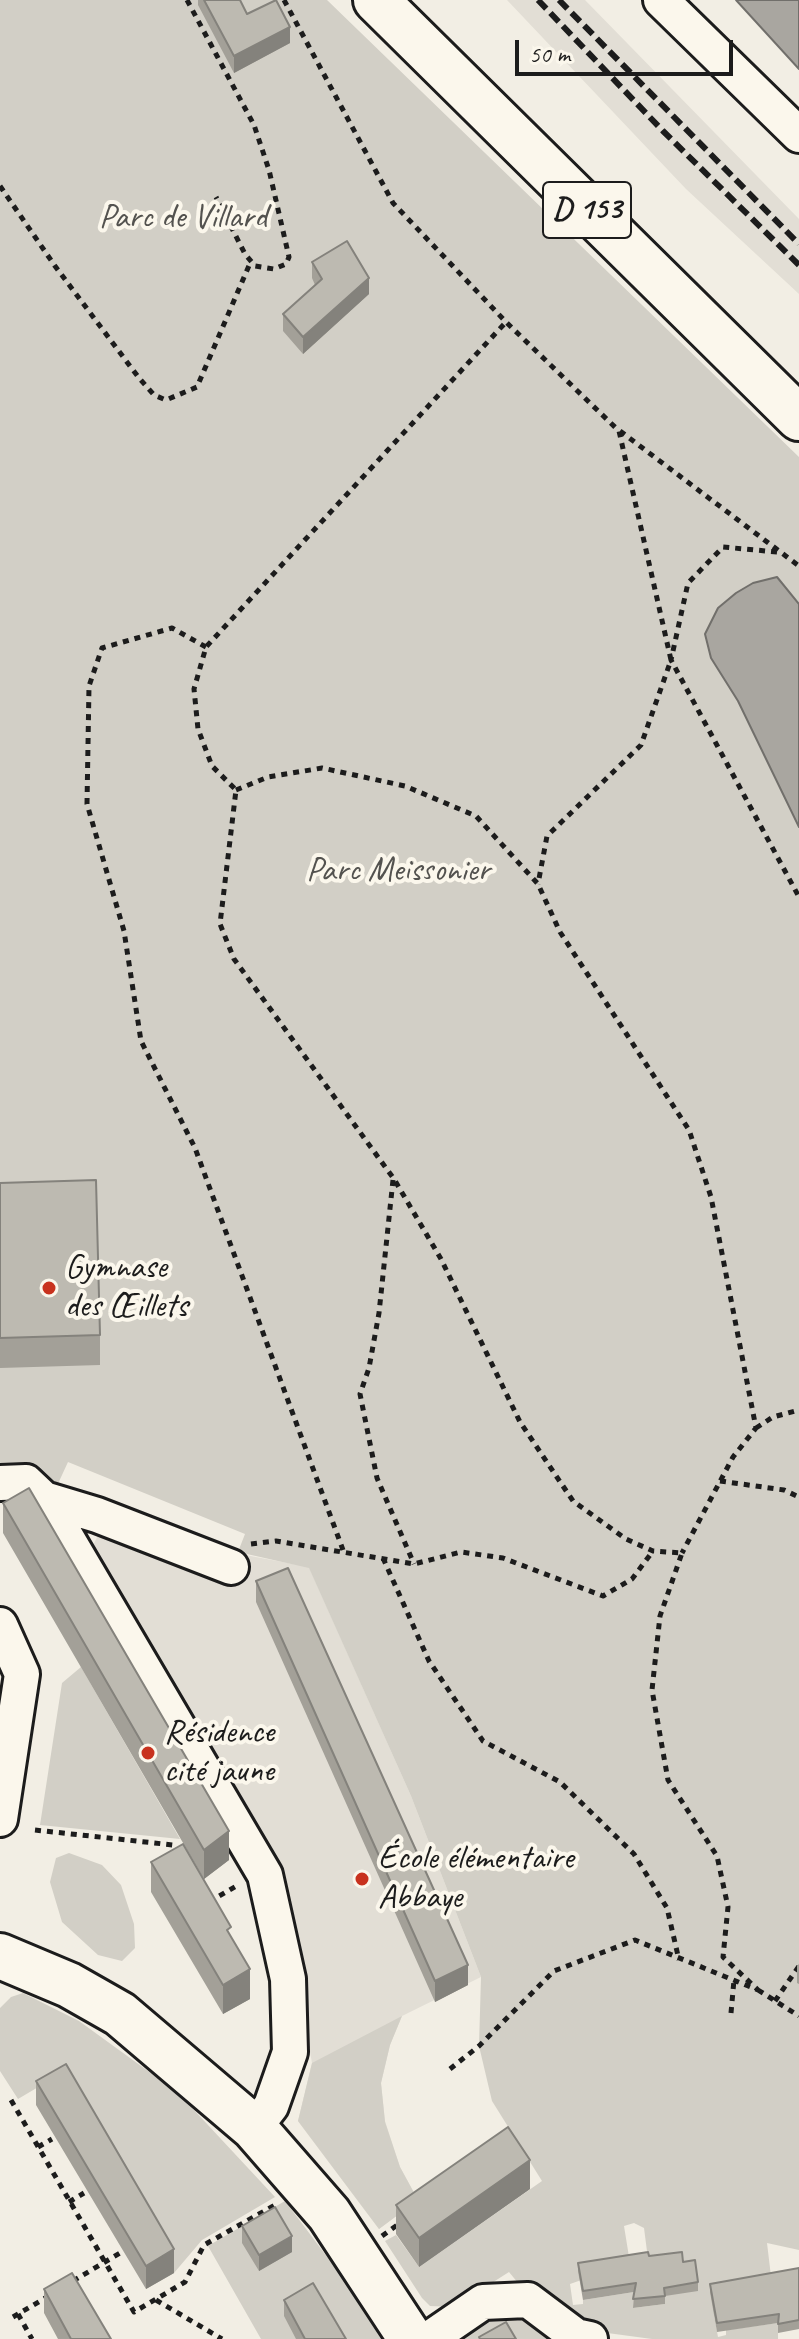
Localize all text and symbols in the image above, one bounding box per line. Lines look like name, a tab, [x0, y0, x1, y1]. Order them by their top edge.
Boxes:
scale bar	[519, 24, 737, 74]
text: 50 m	[529, 39, 570, 69]
road number: D 153	[543, 182, 631, 238]
park label: Parc de Villard	[99, 198, 267, 238]
park label: Parc Meissonier	[306, 851, 490, 891]
place label: Gymnase des Œillets	[65, 1248, 188, 1328]
marker: Gymnase des Œillets	[40, 1279, 58, 1297]
place label: Résidence cité jaune	[164, 1713, 274, 1792]
marker: Résidence cité jaune	[139, 1744, 157, 1762]
place label: École élémentaire Abbaye	[378, 1839, 573, 1918]
marker: École élémentaire Abbaye	[353, 1870, 371, 1888]

